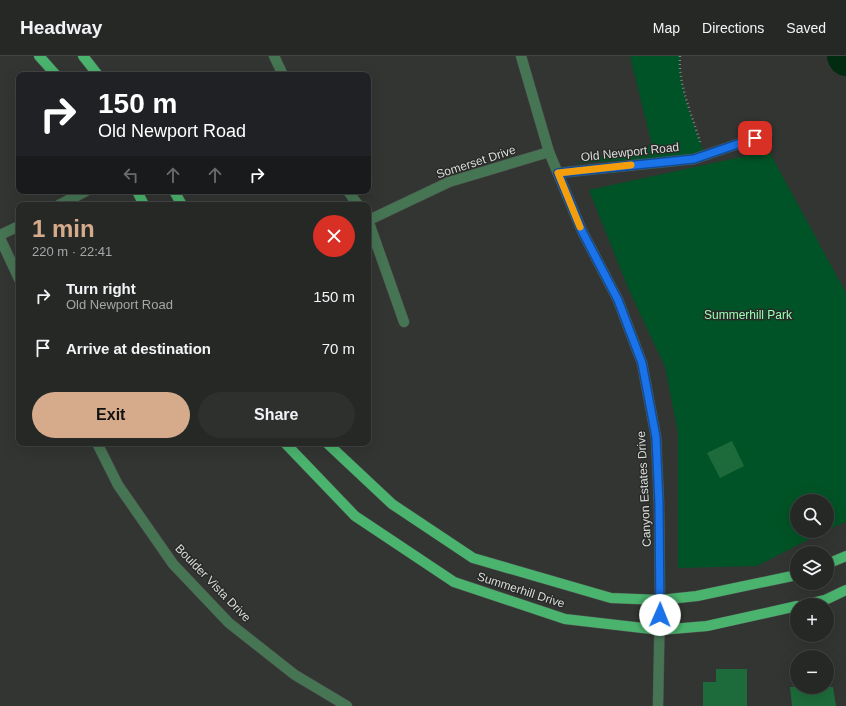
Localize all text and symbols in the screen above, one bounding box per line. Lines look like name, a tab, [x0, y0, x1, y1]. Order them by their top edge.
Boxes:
text: Headway	[20, 17, 102, 38]
text: Map	[653, 20, 680, 36]
text: Directions	[702, 20, 764, 36]
text: Saved	[786, 20, 826, 36]
icon: right	[32, 88, 84, 140]
text: 150 m	[98, 88, 177, 119]
text: Old Newport Road	[98, 121, 246, 141]
pin	[738, 121, 772, 155]
icon: arrive	[744, 127, 766, 149]
street label: Old Newport Road	[580, 140, 680, 164]
street label: Somerset Drive	[435, 142, 518, 181]
icon: left	[120, 164, 142, 186]
icon: ahead	[162, 164, 184, 186]
icon: ahead	[204, 164, 226, 186]
icon: right	[246, 164, 268, 186]
text: 1 min	[32, 215, 95, 242]
button: close	[313, 215, 355, 257]
text: 220 m · 22:41	[32, 244, 112, 259]
text: Turn right	[66, 280, 136, 297]
icon: right	[32, 285, 54, 307]
text: 150 m	[313, 288, 355, 305]
text: Old Newport Road	[66, 297, 173, 312]
park label: Summerhill Park	[704, 308, 793, 322]
icon: arrive	[32, 337, 54, 359]
text: Arrive at destination	[66, 340, 211, 357]
text: 70 m	[322, 340, 355, 357]
button: Exit	[32, 392, 190, 438]
button: Share	[198, 392, 355, 438]
street label: Canyon Estates Drive	[634, 430, 654, 547]
map controls	[790, 494, 834, 694]
button: search	[790, 494, 834, 538]
street label: Boulder Vista Drive	[172, 541, 254, 625]
button: layers	[790, 546, 834, 590]
street label: Summerhill Drive	[475, 569, 567, 611]
position arrow	[639, 594, 681, 636]
button: +	[790, 598, 834, 642]
button: −	[790, 650, 834, 694]

